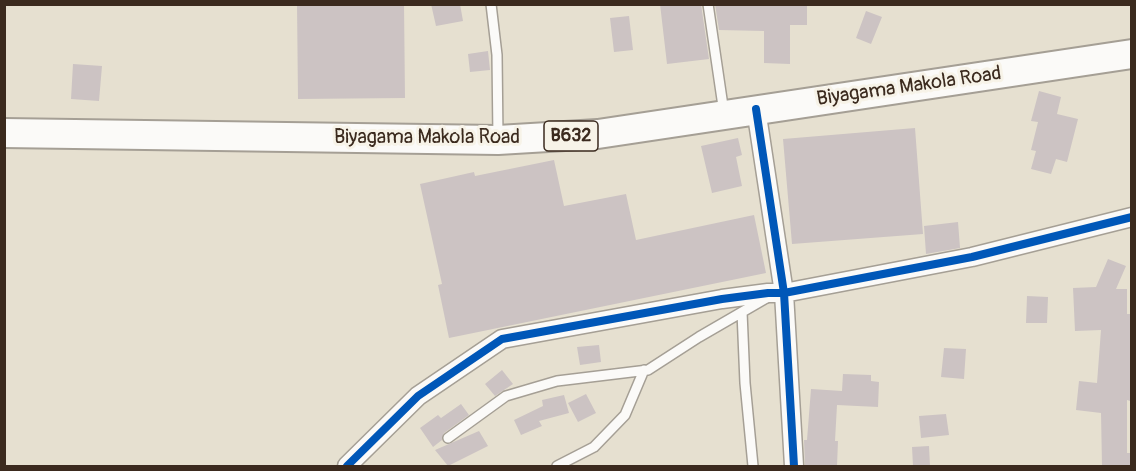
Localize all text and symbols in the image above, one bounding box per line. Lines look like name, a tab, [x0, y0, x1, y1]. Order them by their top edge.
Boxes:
street label: Biyagama Makola Road	[815, 62, 1003, 112]
road number: B632	[544, 121, 598, 151]
street label: Biyagama Makola Road	[334, 126, 520, 150]

